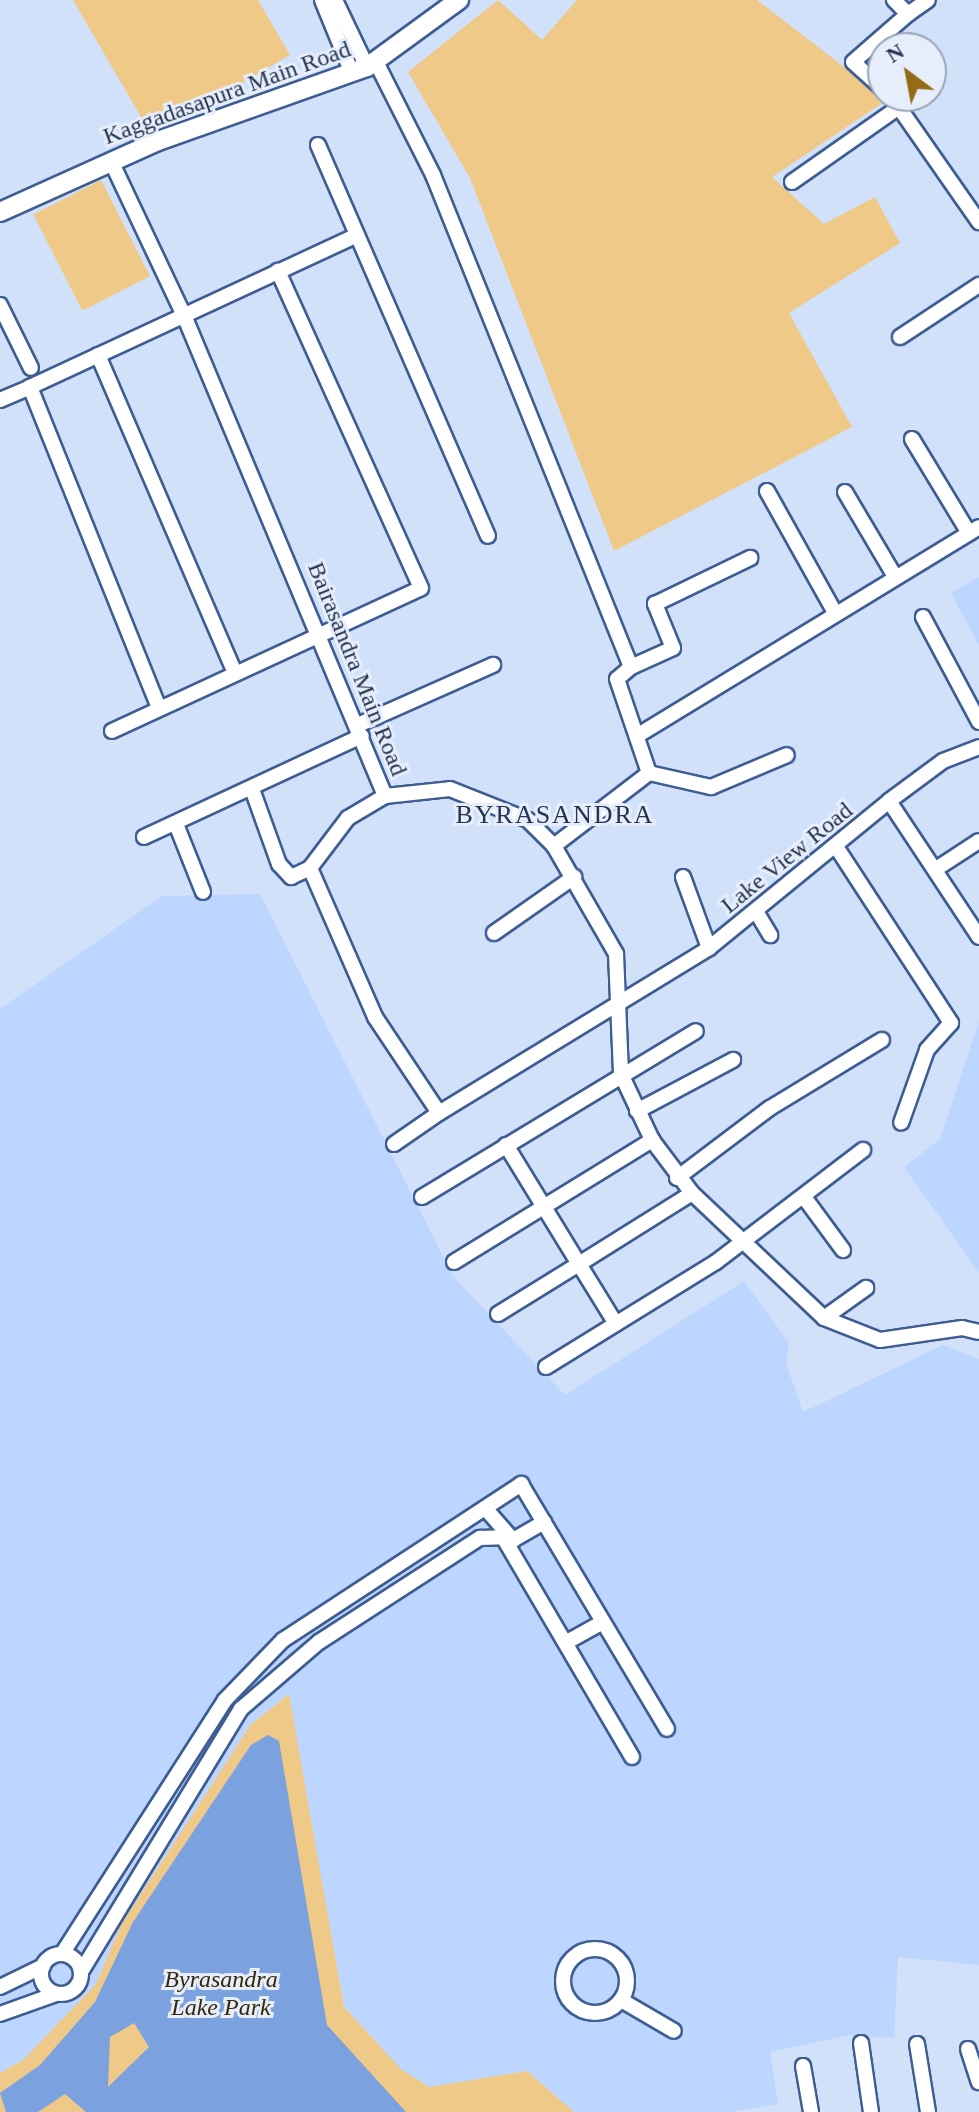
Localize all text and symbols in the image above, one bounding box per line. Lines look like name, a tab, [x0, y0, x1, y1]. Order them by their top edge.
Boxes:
north arrow	[867, 32, 947, 112]
street label: Kaggadasapura Main Road	[99, 35, 355, 151]
text: N	[882, 38, 908, 68]
street label: Bairasandra Main Road	[301, 558, 413, 780]
street label: Lake View Road	[715, 796, 859, 920]
district label: BYRASANDRA	[455, 799, 655, 831]
park label: Byrasandra Lake Park	[164, 1966, 278, 2022]

